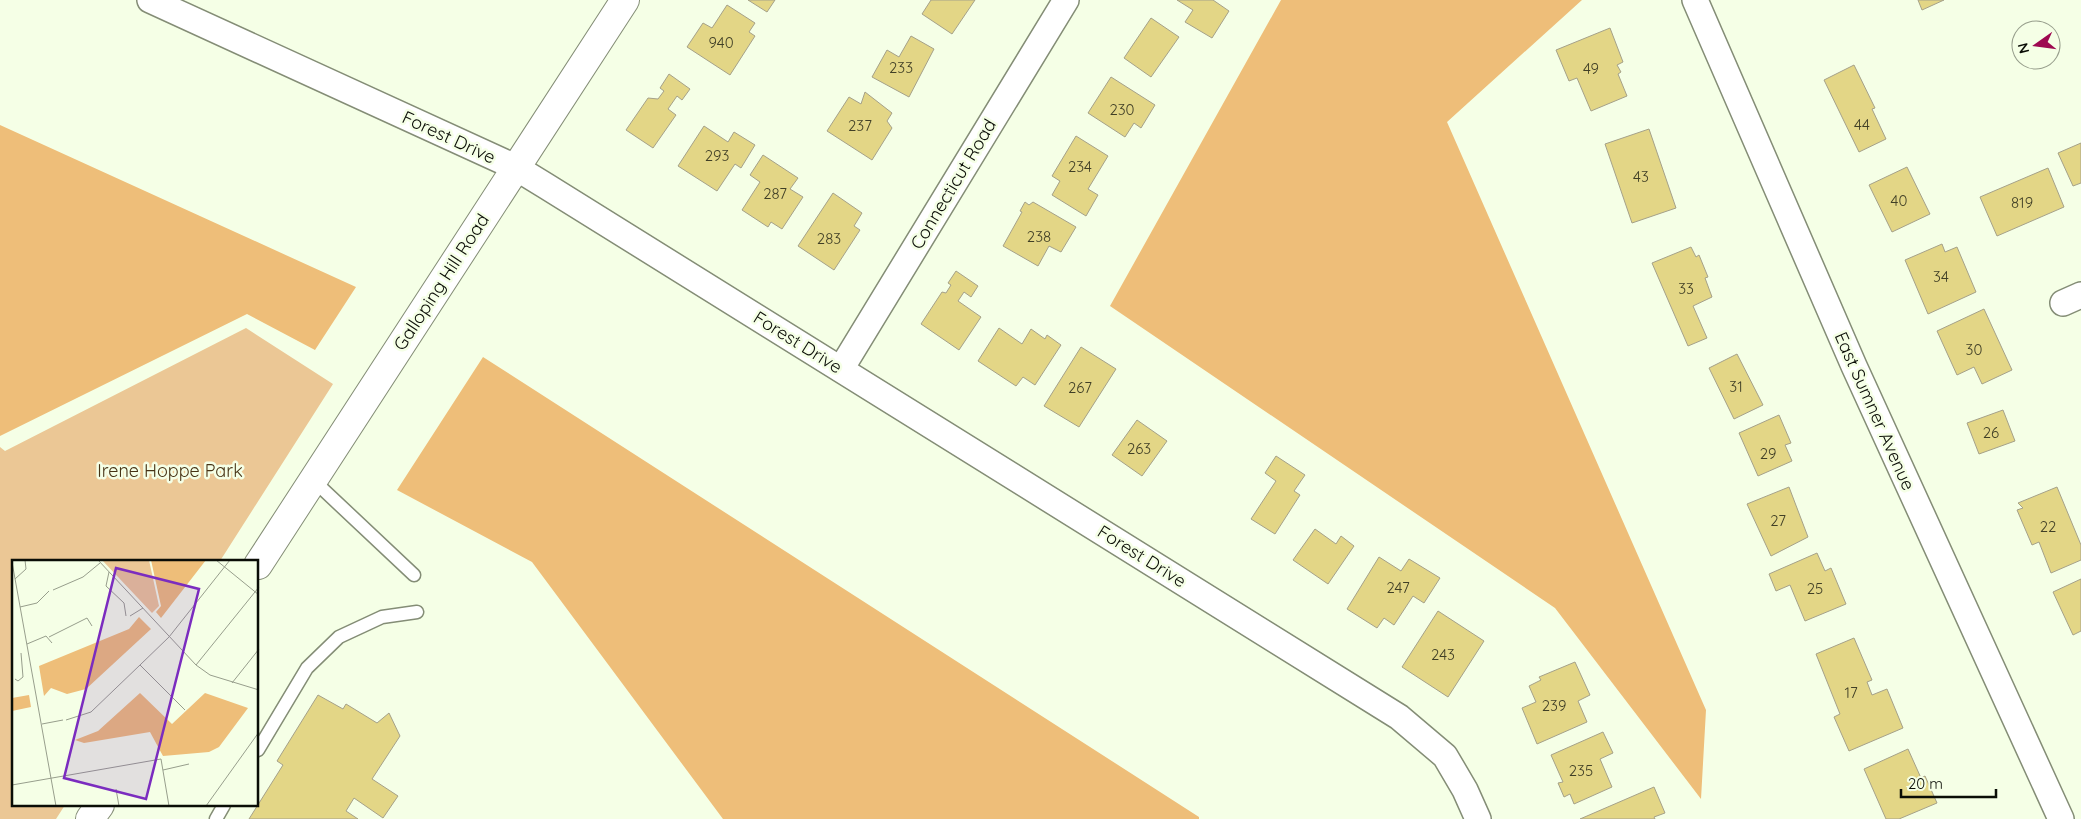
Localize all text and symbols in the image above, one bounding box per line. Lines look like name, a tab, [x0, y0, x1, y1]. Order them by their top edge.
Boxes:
north arrow	[2011, 20, 2061, 70]
house number: 940	[708, 33, 734, 52]
text: N	[2013, 41, 2033, 55]
house number: 233	[889, 58, 913, 77]
house number: 49	[1583, 59, 1599, 78]
house number: 230	[1109, 100, 1135, 119]
street label: Forest Drive	[399, 105, 499, 169]
street label: Connecticut Road	[905, 115, 1001, 253]
house number: 44	[1854, 115, 1870, 134]
house number: 237	[848, 116, 872, 135]
house number: 293	[705, 146, 729, 165]
house number: 234	[1068, 157, 1092, 176]
house number: 43	[1633, 167, 1649, 186]
house number: 287	[763, 184, 787, 203]
house number: 40	[1891, 191, 1907, 210]
house number: 819	[2011, 193, 2033, 212]
street label: Galloping Hill Road	[388, 209, 494, 355]
house number: 238	[1027, 227, 1051, 246]
house number: 283	[817, 229, 841, 248]
house number: 34	[1933, 267, 1949, 286]
house number: 33	[1678, 279, 1694, 298]
street label: Forest Drive	[749, 306, 847, 378]
street label: East Sumner Avenue	[1830, 328, 1920, 494]
house number: 30	[1966, 340, 1982, 359]
house number: 31	[1729, 377, 1743, 396]
house number: 267	[1068, 378, 1092, 397]
house number: 26	[1983, 423, 1999, 442]
house number: 263	[1127, 439, 1151, 458]
house number: 29	[1760, 444, 1776, 463]
park label: Irene Hoppe Park	[97, 459, 243, 482]
house number: 27	[1770, 511, 1786, 530]
house number: 22	[2040, 517, 2056, 536]
street label: Forest Drive	[1093, 520, 1191, 592]
inset map	[12, 560, 259, 806]
house number: 247	[1386, 578, 1410, 597]
house number: 25	[1807, 579, 1823, 598]
house number: 243	[1431, 645, 1455, 664]
house number: 17	[1844, 683, 1858, 702]
house number: 239	[1542, 696, 1566, 715]
house number: 235	[1569, 761, 1593, 780]
scale bar	[1901, 766, 1996, 798]
text: 20 m	[1908, 774, 1943, 793]

